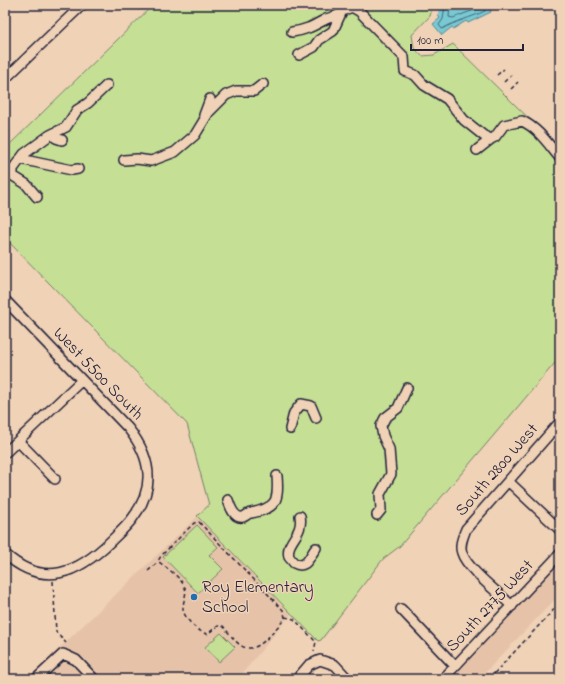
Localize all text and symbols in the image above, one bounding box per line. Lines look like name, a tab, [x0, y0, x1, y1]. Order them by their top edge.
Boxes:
scale bar	[411, 26, 523, 52]
text: 100 m	[417, 32, 444, 50]
street label: West 5500 South	[47, 322, 149, 426]
street label: South 2800 West	[449, 418, 545, 522]
street label: South 2775 West	[440, 554, 540, 658]
place label: Roy Elementary School	[202, 575, 314, 620]
marker: Roy Elementary School	[189, 592, 199, 602]

